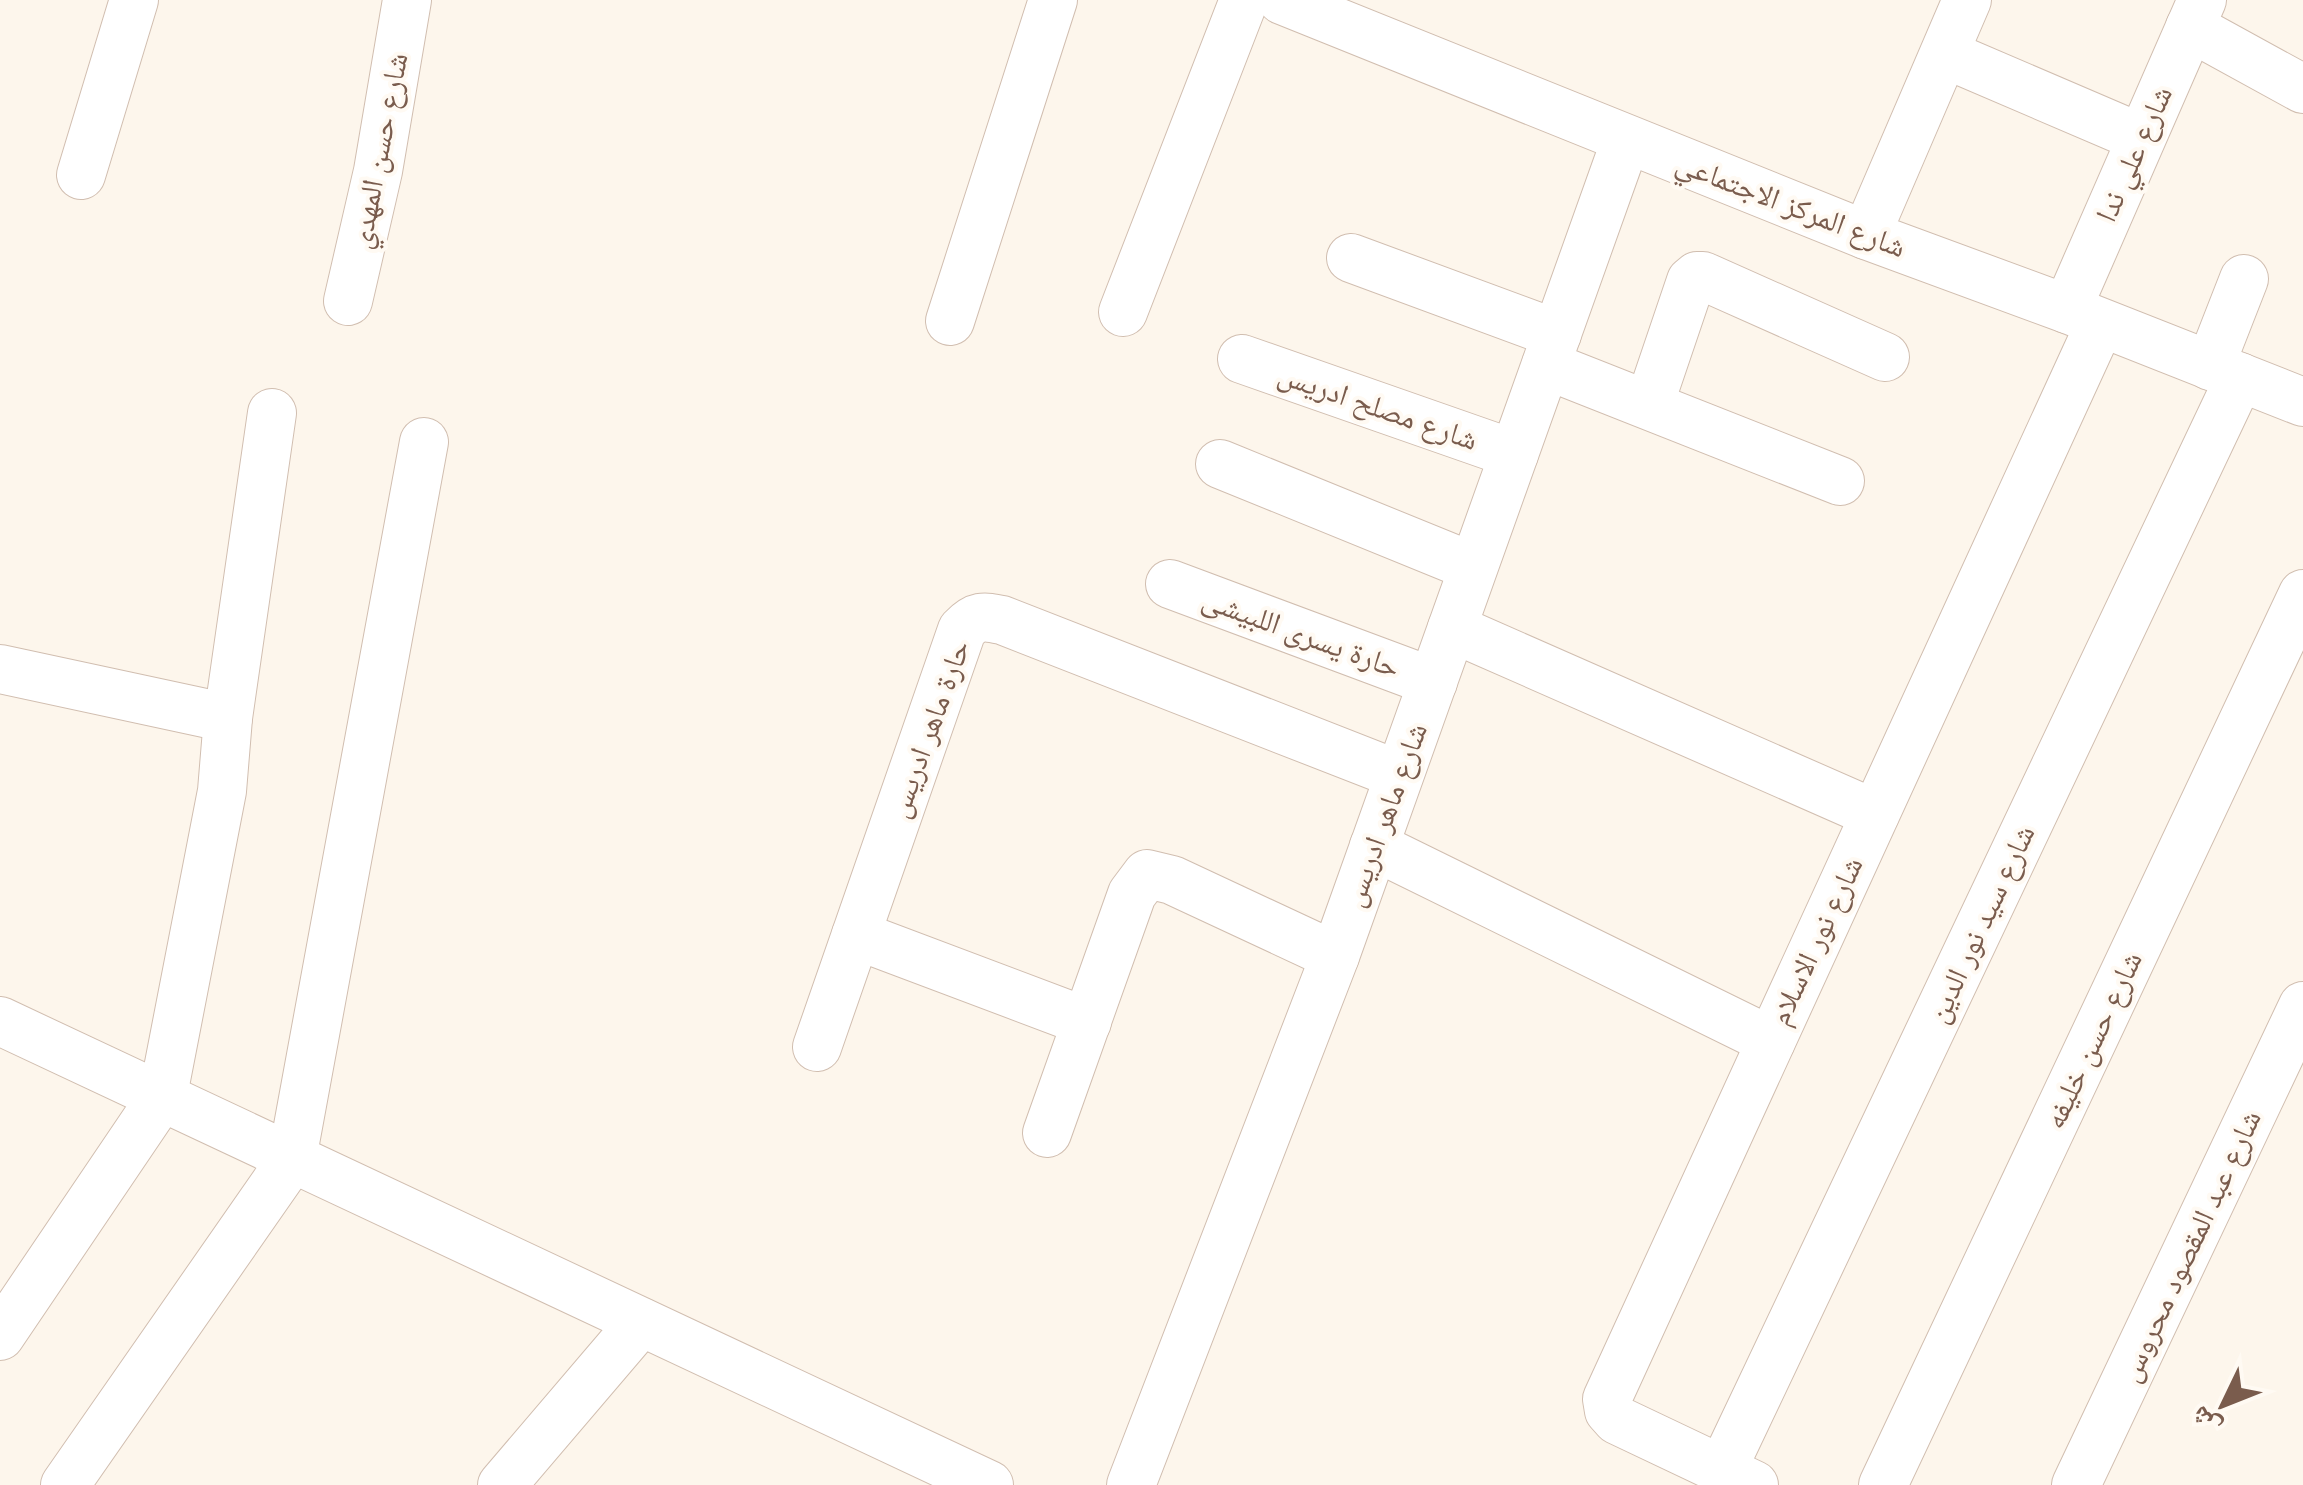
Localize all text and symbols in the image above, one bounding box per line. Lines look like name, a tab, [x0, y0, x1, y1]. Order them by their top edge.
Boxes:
street label: شارع حسن المهدي	[340, 49, 421, 253]
street label: شارع علي ندا	[2086, 80, 2185, 230]
street label: شارع المركز الاجتماعي	[1669, 143, 1912, 271]
street label: شارع مصلح ادريس	[1273, 354, 1483, 459]
street label: حارة يسرى اللبيشى	[1197, 579, 1405, 686]
street label: حارة ماهر ادريس	[878, 635, 979, 823]
street label: شارع ماهر ادريس	[1333, 717, 1436, 912]
street label: شارع سيد نور الدين	[1918, 818, 2044, 1029]
street label: شارع نور الاسلام	[1759, 850, 1872, 1031]
street label: شارع حسن خليفه	[2034, 945, 2151, 1135]
street label: شارع عبد المقصود محروس	[2109, 1103, 2270, 1388]
north arrow	[2173, 1355, 2273, 1455]
text: ش	[2181, 1399, 2228, 1445]

